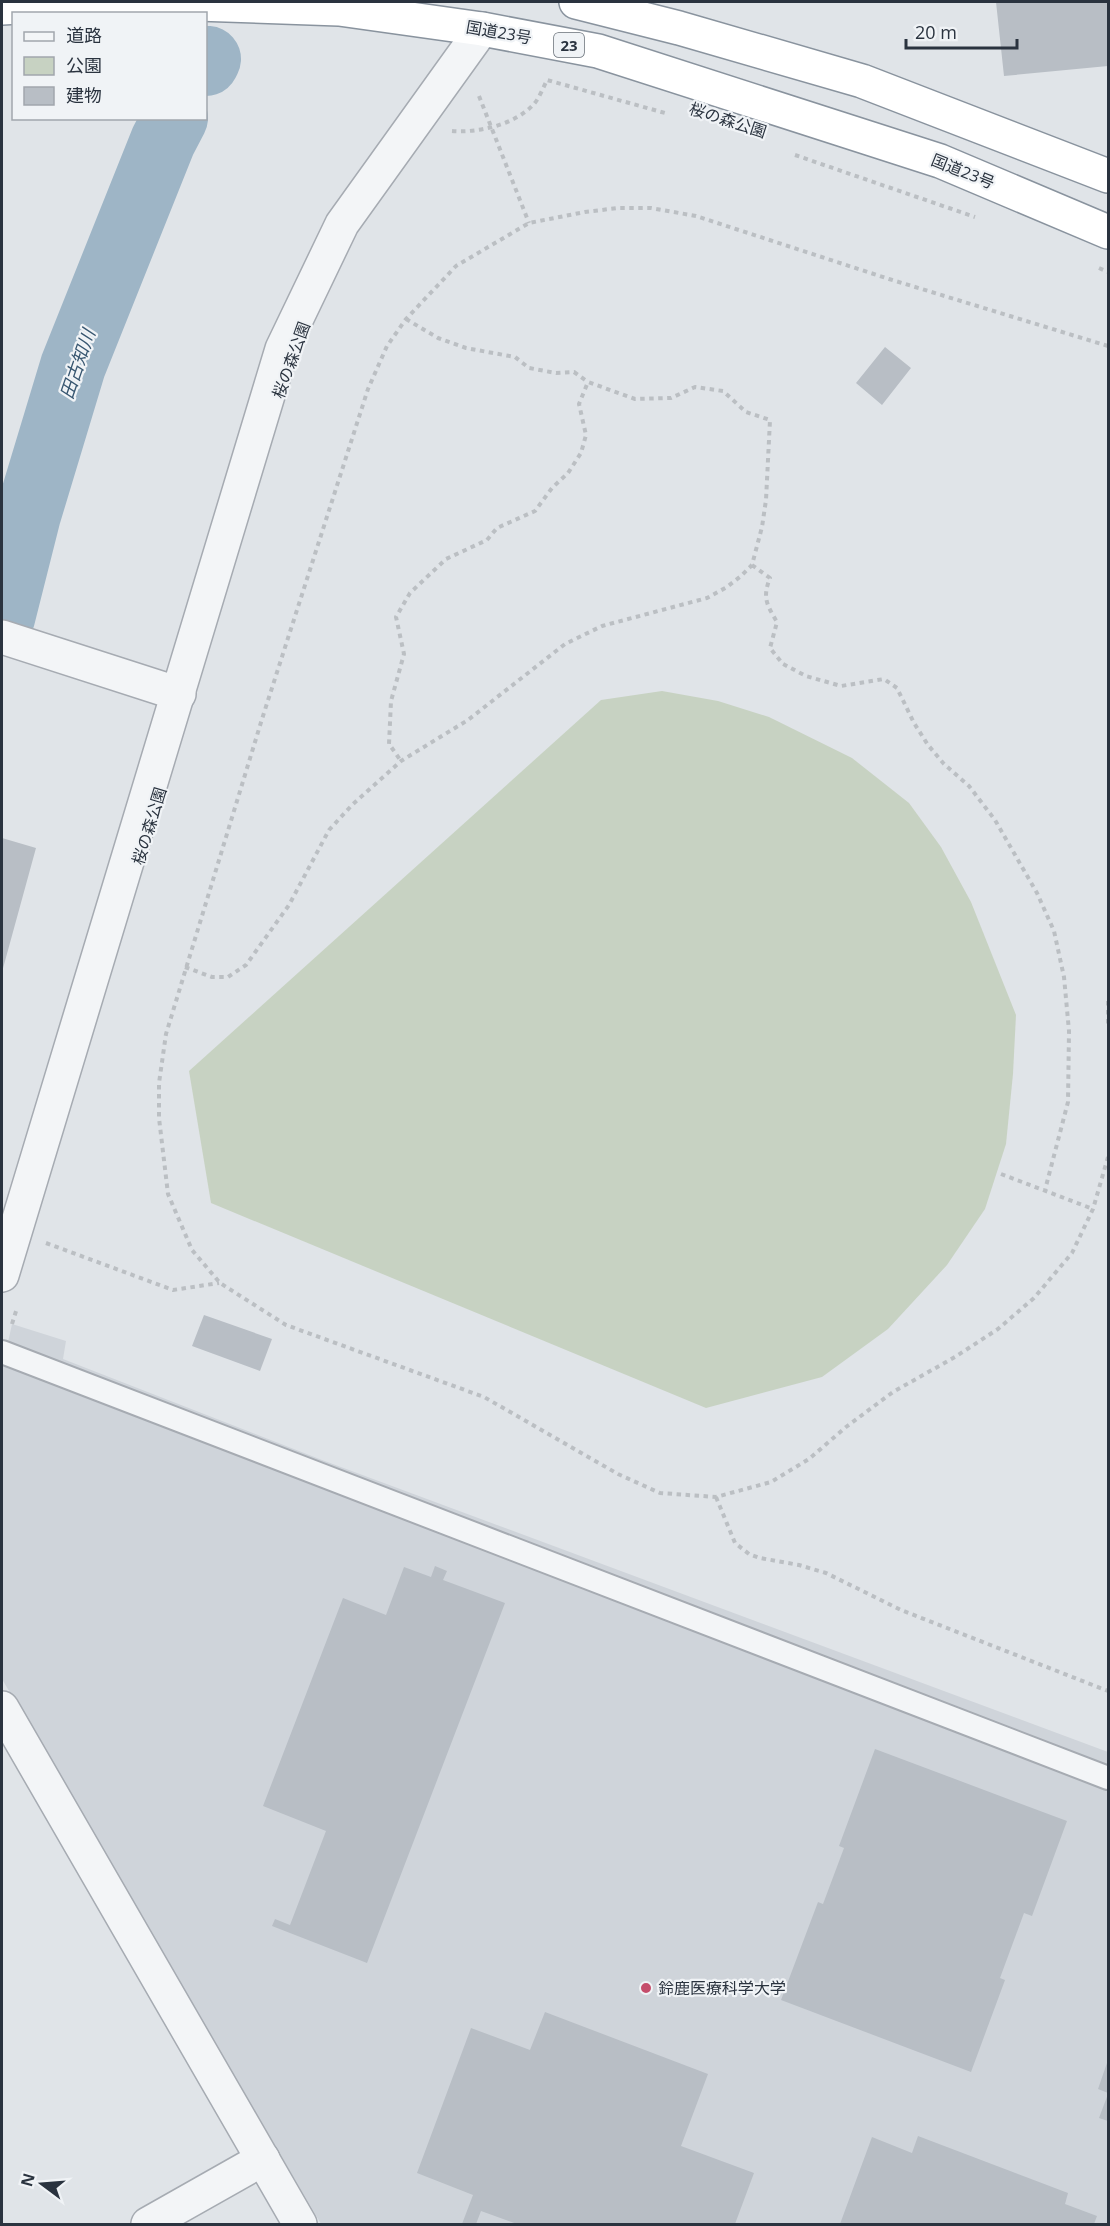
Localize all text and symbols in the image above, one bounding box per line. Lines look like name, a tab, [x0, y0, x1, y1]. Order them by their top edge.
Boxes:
legend	[12, 12, 207, 120]
scale bar	[906, 12, 1017, 50]
street label: 国道23号	[464, 15, 534, 49]
text: 20 m	[915, 20, 957, 44]
text: 道路	[66, 23, 102, 47]
road number: 23	[554, 33, 584, 57]
text: 公園	[66, 53, 102, 77]
text: 建物	[66, 83, 102, 107]
street label: 桜の森公園	[687, 97, 769, 143]
street label: 国道23号	[928, 148, 998, 194]
street label: 桜の森公園	[267, 319, 315, 401]
water label: 田古知川	[54, 324, 101, 402]
street label: 桜の森公園	[127, 785, 171, 867]
place label: 鈴鹿医療科学大学	[658, 1977, 786, 1999]
marker: 鈴鹿医療科学大学	[639, 1981, 653, 1995]
north arrow	[12, 2154, 72, 2214]
text: N	[15, 2171, 40, 2189]

